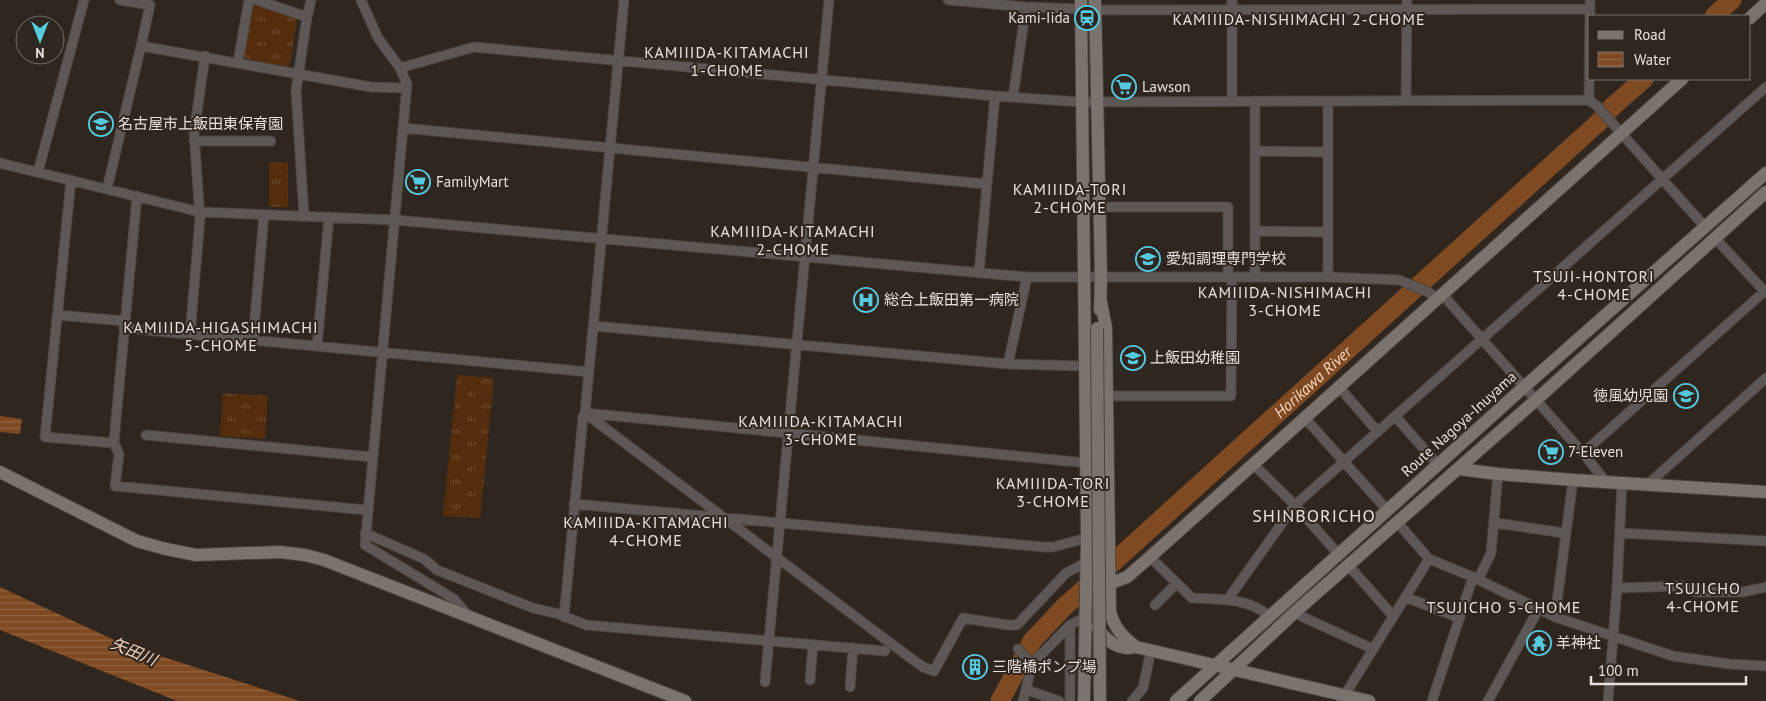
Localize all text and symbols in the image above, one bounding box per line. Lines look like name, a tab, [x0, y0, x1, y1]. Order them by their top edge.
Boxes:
station icon: Kami-Iida	[1074, 5, 1100, 31]
place label: Kami-Iida	[1008, 8, 1070, 27]
district label: KAMIIIDA-NISHIMACHI 2-CHOME	[1172, 9, 1426, 29]
north arrow	[15, 15, 65, 65]
legend	[1588, 15, 1751, 80]
text: Road	[1634, 25, 1666, 44]
district label: KAMIIIDA-KITAMACHI 1-CHOME	[644, 42, 810, 80]
text: N	[35, 44, 45, 62]
text: Water	[1634, 50, 1671, 69]
supermarket icon: Lawson	[1111, 74, 1137, 100]
place label: Lawson	[1142, 77, 1190, 96]
school or university icon: 名古屋市上飯田東保育園	[88, 111, 114, 137]
place label: 名古屋市上飯田東保育園	[118, 114, 283, 133]
supermarket icon: FamilyMart	[405, 169, 431, 195]
place label: FamilyMart	[436, 172, 509, 191]
district label: KAMIIIDA-TORI 2-CHOME	[1013, 179, 1127, 217]
district label: KAMIIIDA-KITAMACHI 2-CHOME	[710, 221, 876, 259]
school or university icon: 愛知調理専門学校	[1135, 246, 1161, 272]
place label: 愛知調理専門学校	[1166, 249, 1286, 268]
district label: TSUJI-HONTORI 4-CHOME	[1533, 266, 1655, 304]
district label: KAMIIIDA-NISHIMACHI 3-CHOME	[1198, 282, 1372, 320]
hospital icon: 総合上飯田第一病院	[853, 287, 879, 313]
place label: 総合上飯田第一病院	[884, 290, 1019, 309]
district label: KAMIIIDA-HIGASHIMACHI 5-CHOME	[123, 317, 319, 355]
water label: Horikawa River	[1269, 340, 1357, 422]
school or university icon: 上飯田幼稚園	[1120, 345, 1146, 371]
place label: 上飯田幼稚園	[1150, 348, 1240, 367]
street label: Route Nagoya-Inuyama	[1397, 367, 1520, 480]
school or university icon: 徳風幼児園	[1673, 383, 1699, 409]
place label: 徳風幼児園	[1593, 386, 1668, 405]
district label: KAMIIIDA-KITAMACHI 3-CHOME	[738, 411, 904, 449]
supermarket icon: 7-Eleven	[1538, 439, 1564, 465]
place label: 7-Eleven	[1568, 442, 1623, 461]
district label: KAMIIIDA-TORI 3-CHOME	[996, 473, 1110, 511]
district label: SHINBORICHO	[1252, 504, 1376, 527]
district label: KAMIIIDA-KITAMACHI 4-CHOME	[563, 512, 729, 550]
district label: TSUJICHO 4-CHOME	[1665, 578, 1741, 616]
district label: TSUJICHO 5-CHOME	[1427, 597, 1581, 617]
temple icon: 羊神社	[1526, 630, 1552, 656]
water label: 矢田川	[108, 632, 162, 670]
place label: 羊神社	[1556, 633, 1601, 652]
building icon: 三階橋ポンプ場	[962, 654, 988, 680]
scale bar	[1591, 654, 1746, 686]
place label: 三階橋ポンプ場	[992, 657, 1097, 676]
text: 100 m	[1598, 661, 1639, 680]

